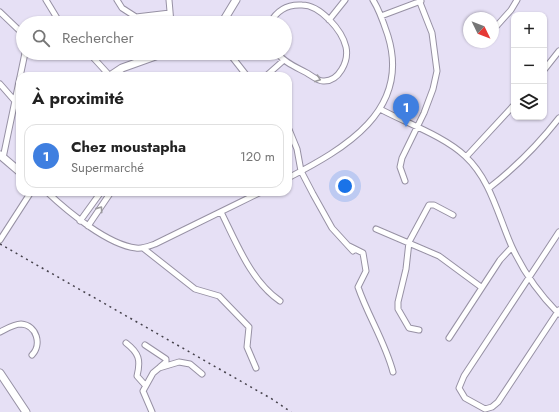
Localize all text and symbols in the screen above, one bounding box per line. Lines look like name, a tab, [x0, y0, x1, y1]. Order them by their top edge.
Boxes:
north arrow	[463, 12, 499, 48]
map controls	[511, 12, 547, 120]
button: +	[511, 12, 547, 48]
search box	[16, 16, 292, 60]
icon: search	[30, 27, 52, 49]
text: Rechercher	[62, 27, 134, 49]
button: −	[511, 48, 547, 84]
one-way arrow	[315, 74, 322, 82]
button: layers	[511, 84, 547, 120]
text: À proximité	[32, 86, 124, 110]
pin: 1	[393, 94, 419, 127]
text: Chez moustapha	[71, 136, 186, 158]
text: 1	[43, 147, 49, 166]
text: 120 m	[240, 147, 275, 166]
text: Supermarché	[71, 158, 144, 177]
your location	[335, 176, 355, 196]
one-way arrow	[95, 206, 103, 213]

